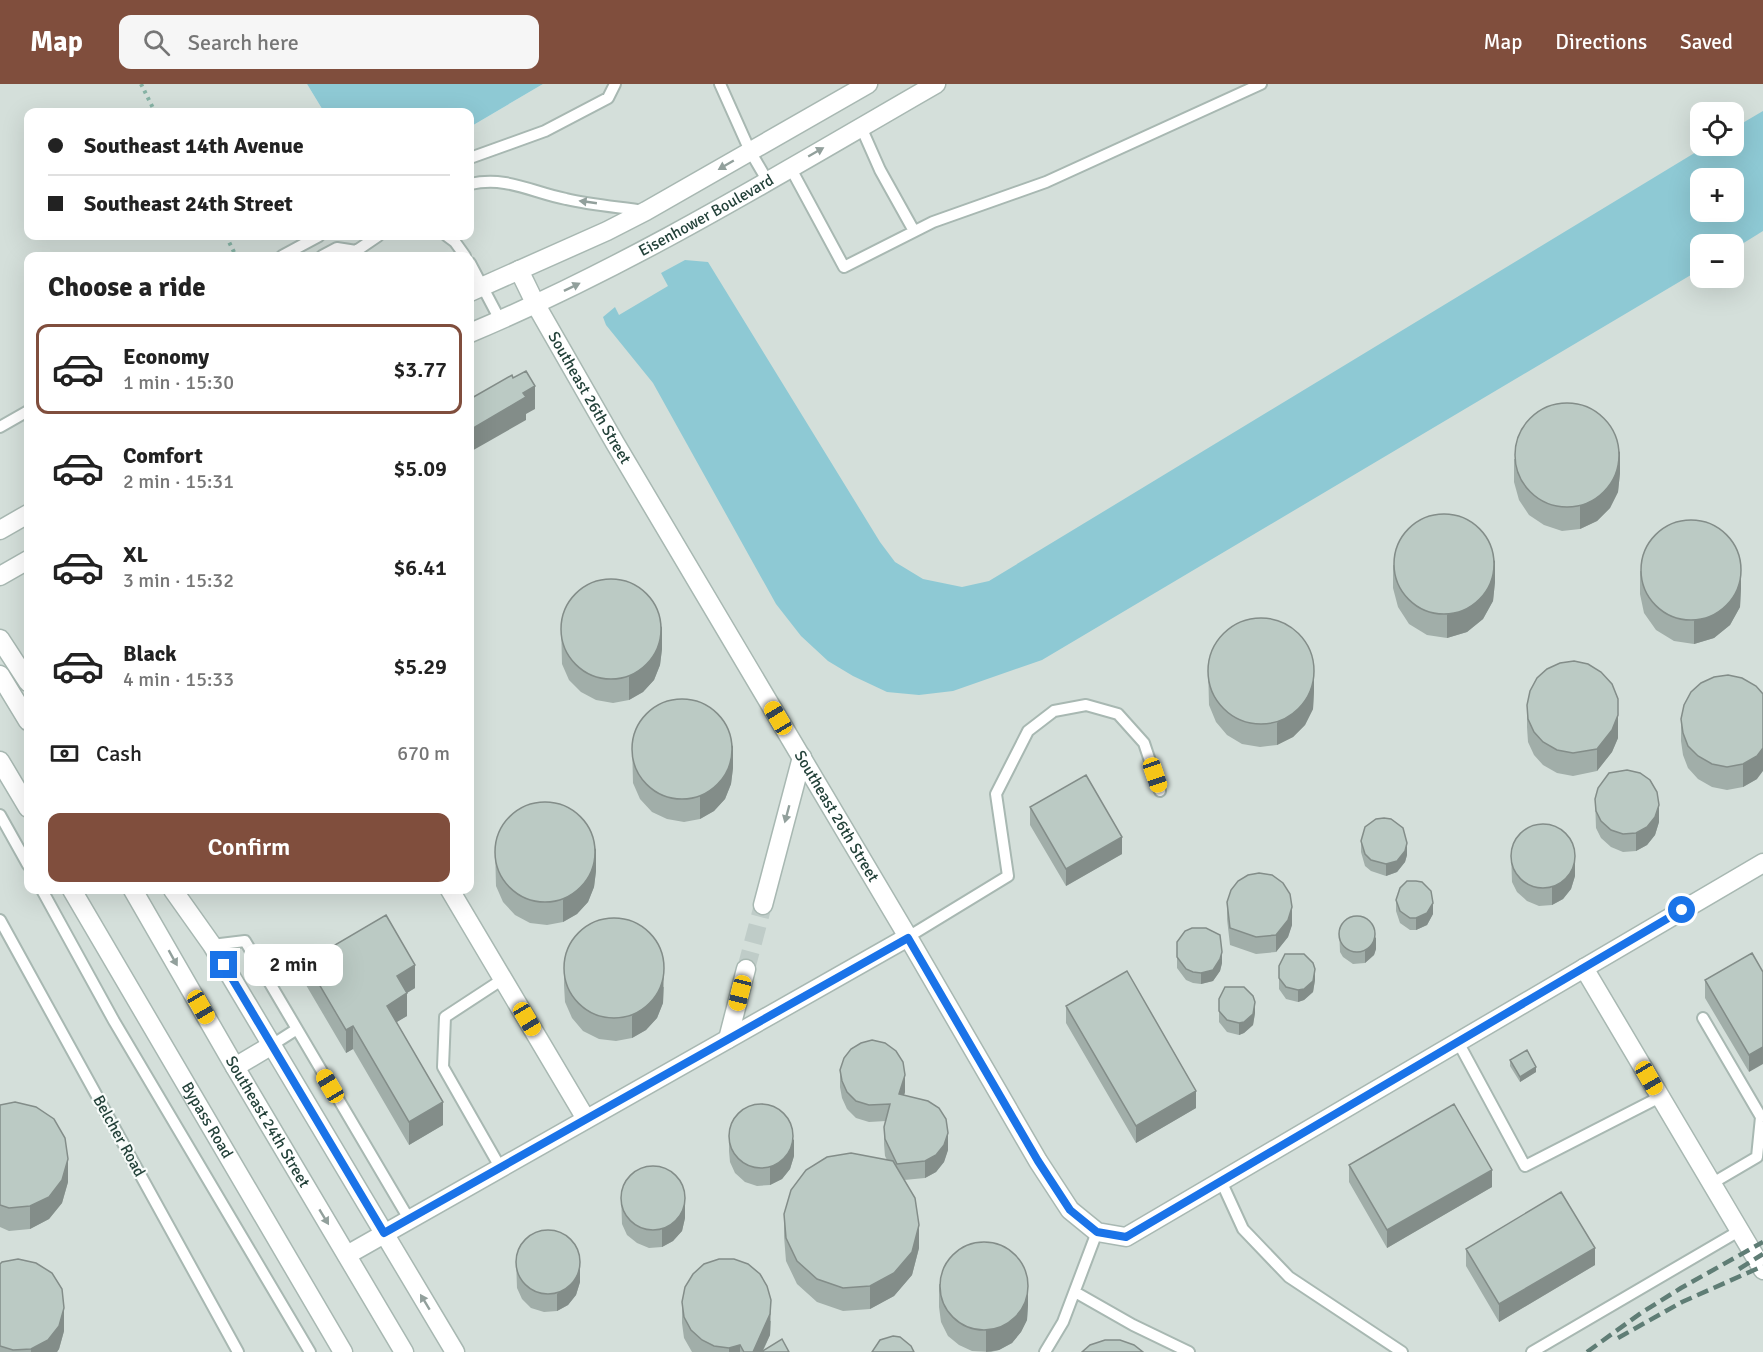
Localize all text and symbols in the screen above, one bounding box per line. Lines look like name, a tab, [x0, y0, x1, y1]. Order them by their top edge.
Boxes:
search box	[119, 15, 539, 69]
text: Map	[30, 25, 83, 59]
icon: search	[140, 26, 173, 59]
text: Search here	[188, 29, 299, 56]
text: Map	[1484, 29, 1522, 55]
text: Directions	[1555, 29, 1647, 55]
text: Saved	[1680, 29, 1733, 55]
map controls	[1690, 102, 1744, 288]
button: locate	[1690, 102, 1744, 156]
text: Southeast 14th Avenue	[84, 132, 304, 159]
one-way arrow	[808, 147, 824, 158]
one-way arrow	[717, 160, 734, 170]
button: +	[1690, 168, 1744, 222]
street label: Eisenhower Boulevard	[635, 170, 777, 261]
text: Southeast 24th Street	[84, 190, 293, 217]
one-way arrow	[578, 198, 597, 207]
button: −	[1690, 234, 1744, 288]
text: Choose a ride	[48, 271, 206, 304]
one-way arrow	[563, 282, 580, 292]
street label: Southeast 26th Street	[543, 328, 635, 468]
icon: car	[51, 342, 105, 396]
text: Economy	[123, 343, 209, 370]
text: $3.77	[393, 356, 447, 383]
text: 1 min · 15:30	[123, 370, 234, 395]
icon: car	[51, 441, 105, 495]
text: Comfort	[123, 442, 203, 469]
text: $5.09	[393, 455, 447, 482]
text: 2 min · 15:31	[123, 469, 234, 494]
icon: car	[51, 540, 105, 594]
text: XL	[123, 541, 148, 568]
text: $6.41	[393, 554, 447, 581]
text: 3 min · 15:32	[123, 568, 234, 593]
icon: car	[51, 639, 105, 693]
text: Black	[123, 640, 177, 667]
text: $5.29	[393, 653, 447, 680]
text: 4 min · 15:33	[123, 667, 234, 692]
car	[761, 698, 795, 738]
icon: cash	[48, 737, 81, 770]
text: Cash	[96, 740, 142, 767]
text: 670 m	[397, 741, 450, 766]
street label: Southeast 26th Street	[790, 747, 883, 886]
car	[1141, 755, 1169, 795]
one-way arrow	[781, 805, 791, 823]
button: Confirm	[48, 813, 450, 882]
route start	[1668, 896, 1695, 923]
callout: 2 min	[245, 944, 344, 986]
one-way arrow	[168, 949, 178, 966]
route end	[210, 951, 237, 978]
text: 2 min	[270, 952, 317, 977]
car	[727, 973, 753, 1013]
car	[184, 987, 218, 1027]
car	[510, 999, 544, 1039]
street label: Southeast 24th Street	[221, 1052, 314, 1192]
car	[1632, 1058, 1666, 1098]
car	[313, 1066, 347, 1106]
street label: Bypass Road	[177, 1078, 237, 1162]
street label: Belcher Road	[88, 1092, 150, 1180]
one-way arrow	[318, 1209, 329, 1225]
one-way arrow	[419, 1294, 430, 1310]

